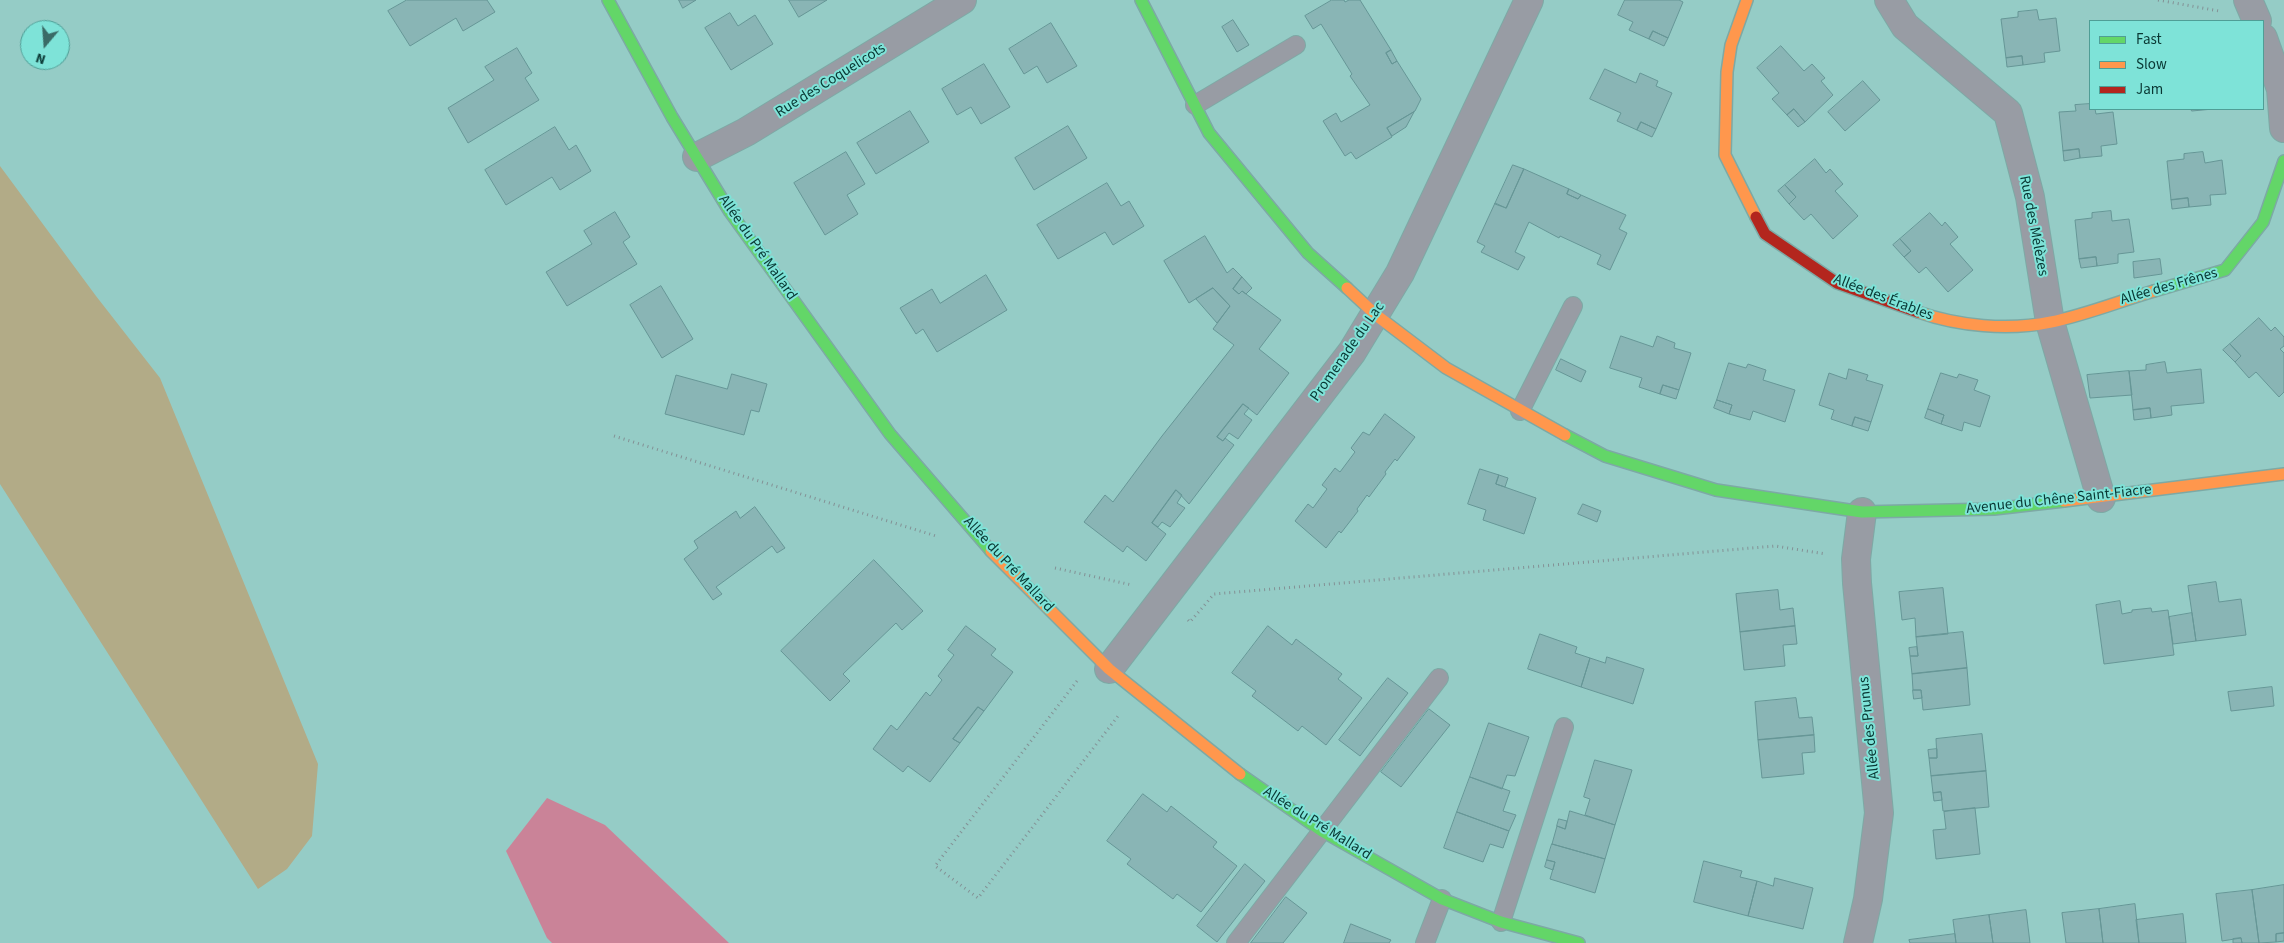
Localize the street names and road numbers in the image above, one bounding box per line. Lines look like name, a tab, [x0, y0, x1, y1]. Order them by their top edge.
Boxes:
street label: Rue des Coquelicots	[773, 40, 889, 122]
street label: Rue des Mélèzes	[2014, 174, 2052, 278]
street label: Allée du Pré Mallard	[714, 192, 800, 304]
street label: Allée des Frênes	[2118, 265, 2220, 309]
street label: Allée des Érables	[1831, 271, 1935, 325]
street label: Promenade du Lac	[1307, 299, 1389, 405]
street label: Avenue du Chêne Saint-Fiacre	[1965, 481, 2153, 519]
street label: Allée du Pré Mallard	[959, 513, 1057, 617]
street label: Allée des Prunus	[1856, 676, 1884, 780]
street label: Allée du Pré Mallard	[1260, 783, 1374, 865]

